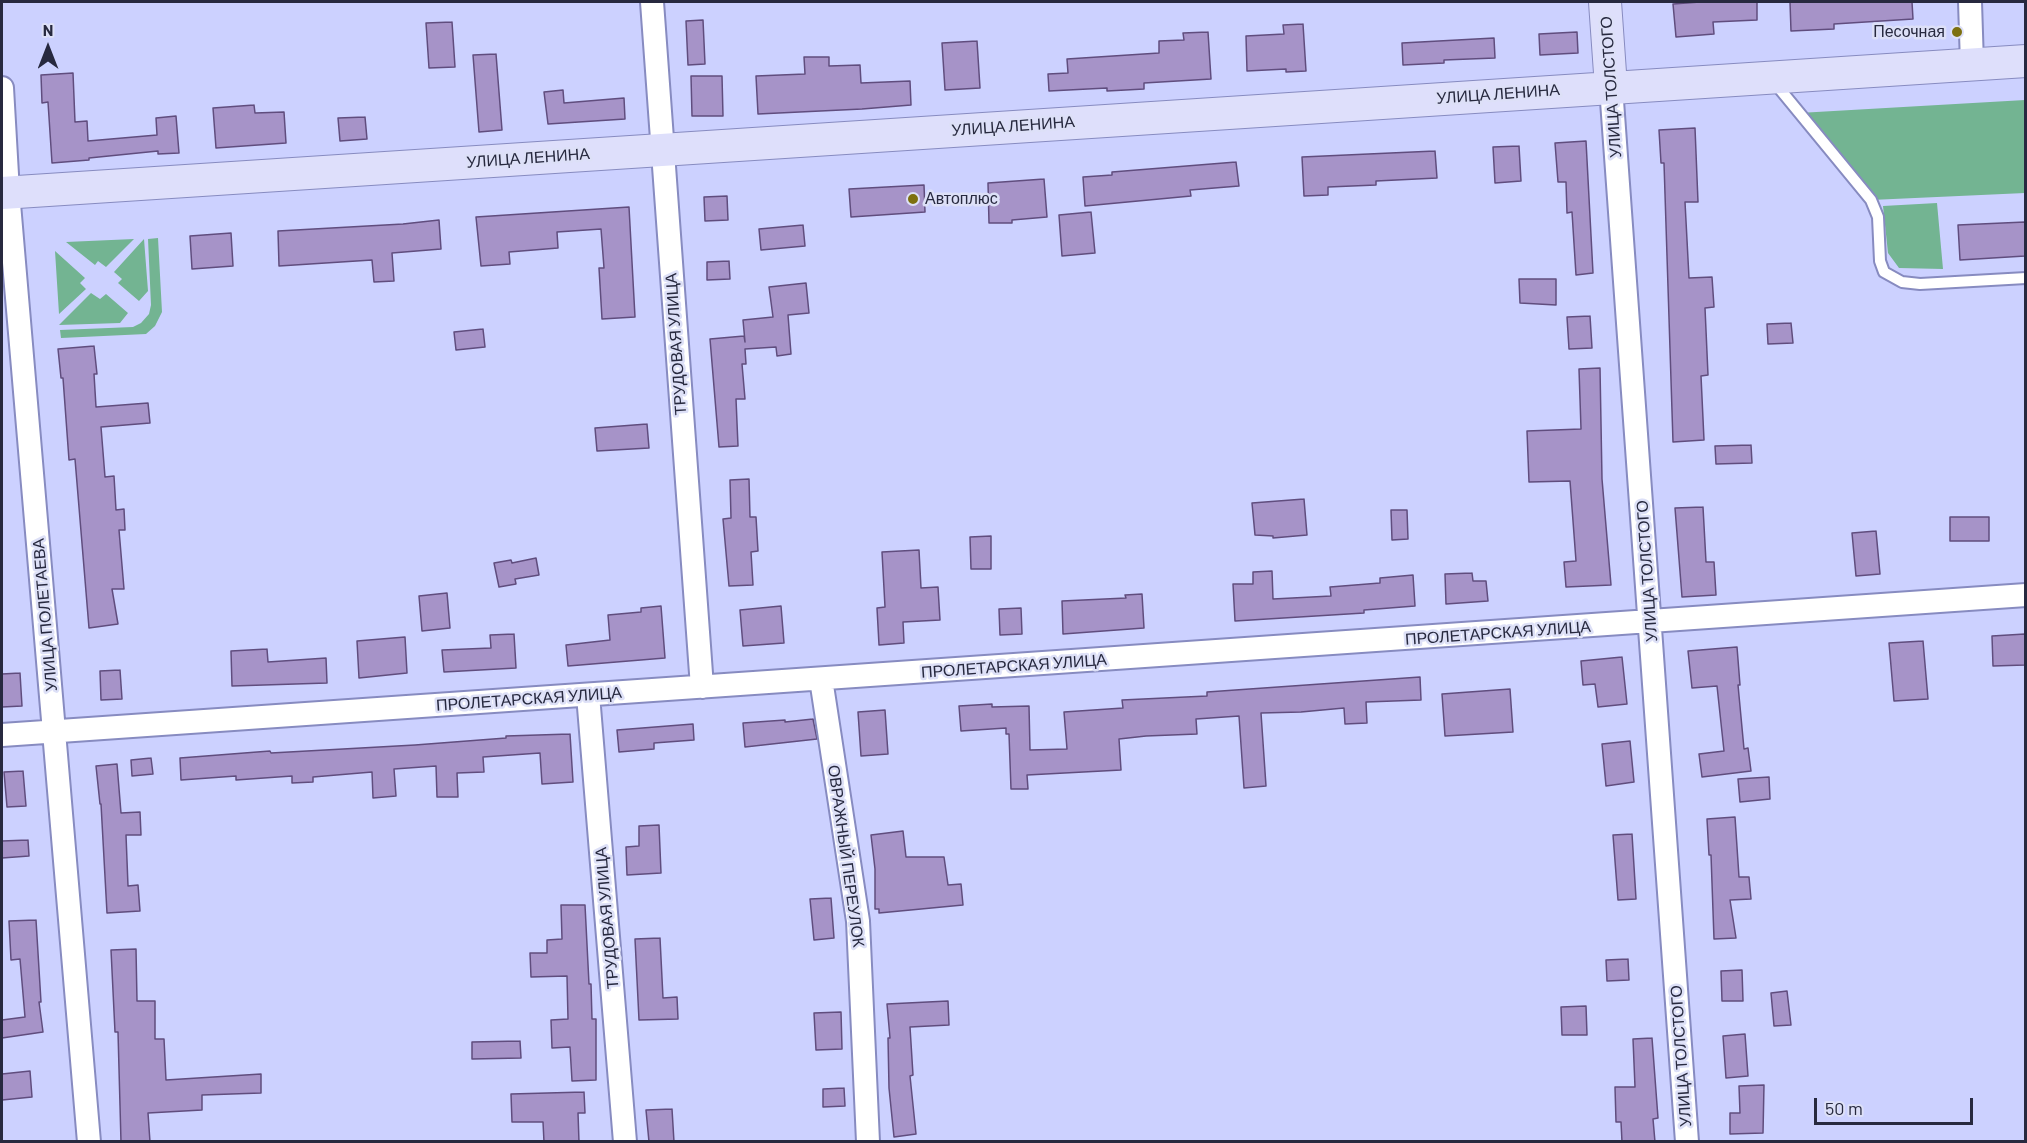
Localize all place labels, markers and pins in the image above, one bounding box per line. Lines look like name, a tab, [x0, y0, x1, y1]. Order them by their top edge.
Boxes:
place label: Песочная	[1873, 22, 1945, 42]
marker: Песочная	[1950, 25, 1964, 39]
place label: Автоплюс	[925, 189, 998, 209]
marker: Автоплюс	[906, 192, 920, 206]

